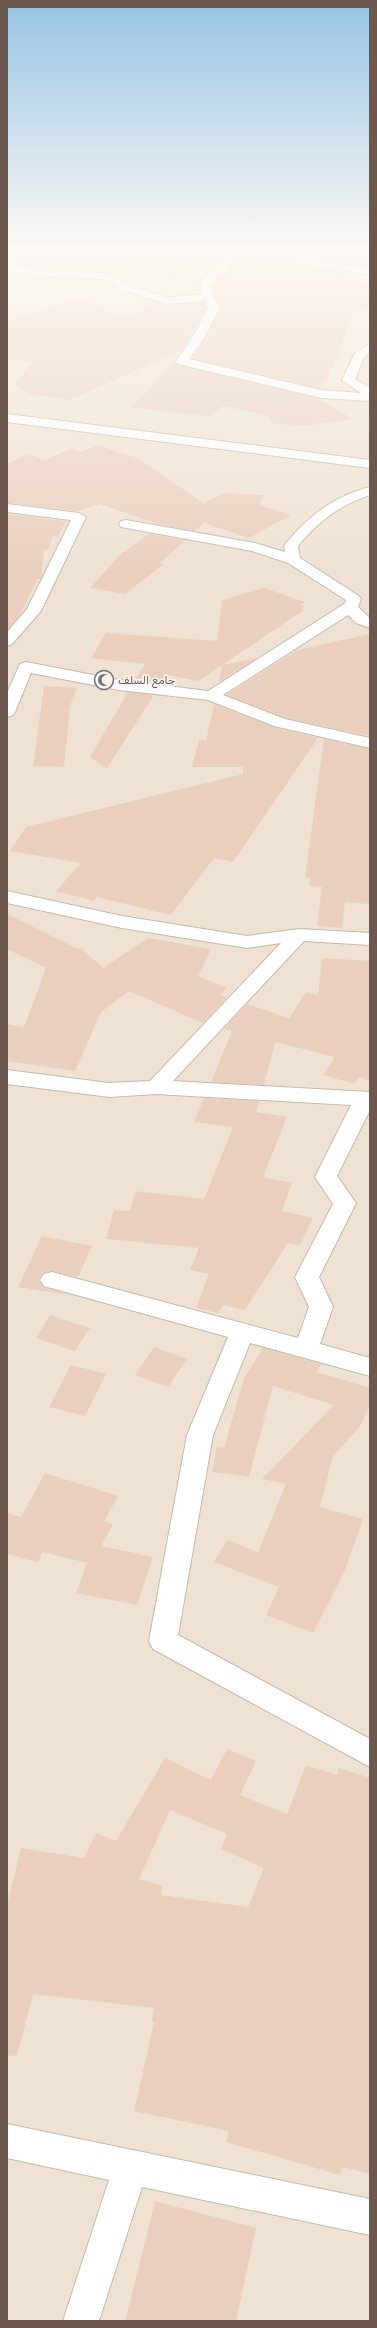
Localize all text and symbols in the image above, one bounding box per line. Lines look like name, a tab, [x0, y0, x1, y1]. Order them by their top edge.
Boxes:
mosque icon: جامع السلف	[93, 669, 115, 691]
place label: جامع السلف	[118, 674, 176, 689]

